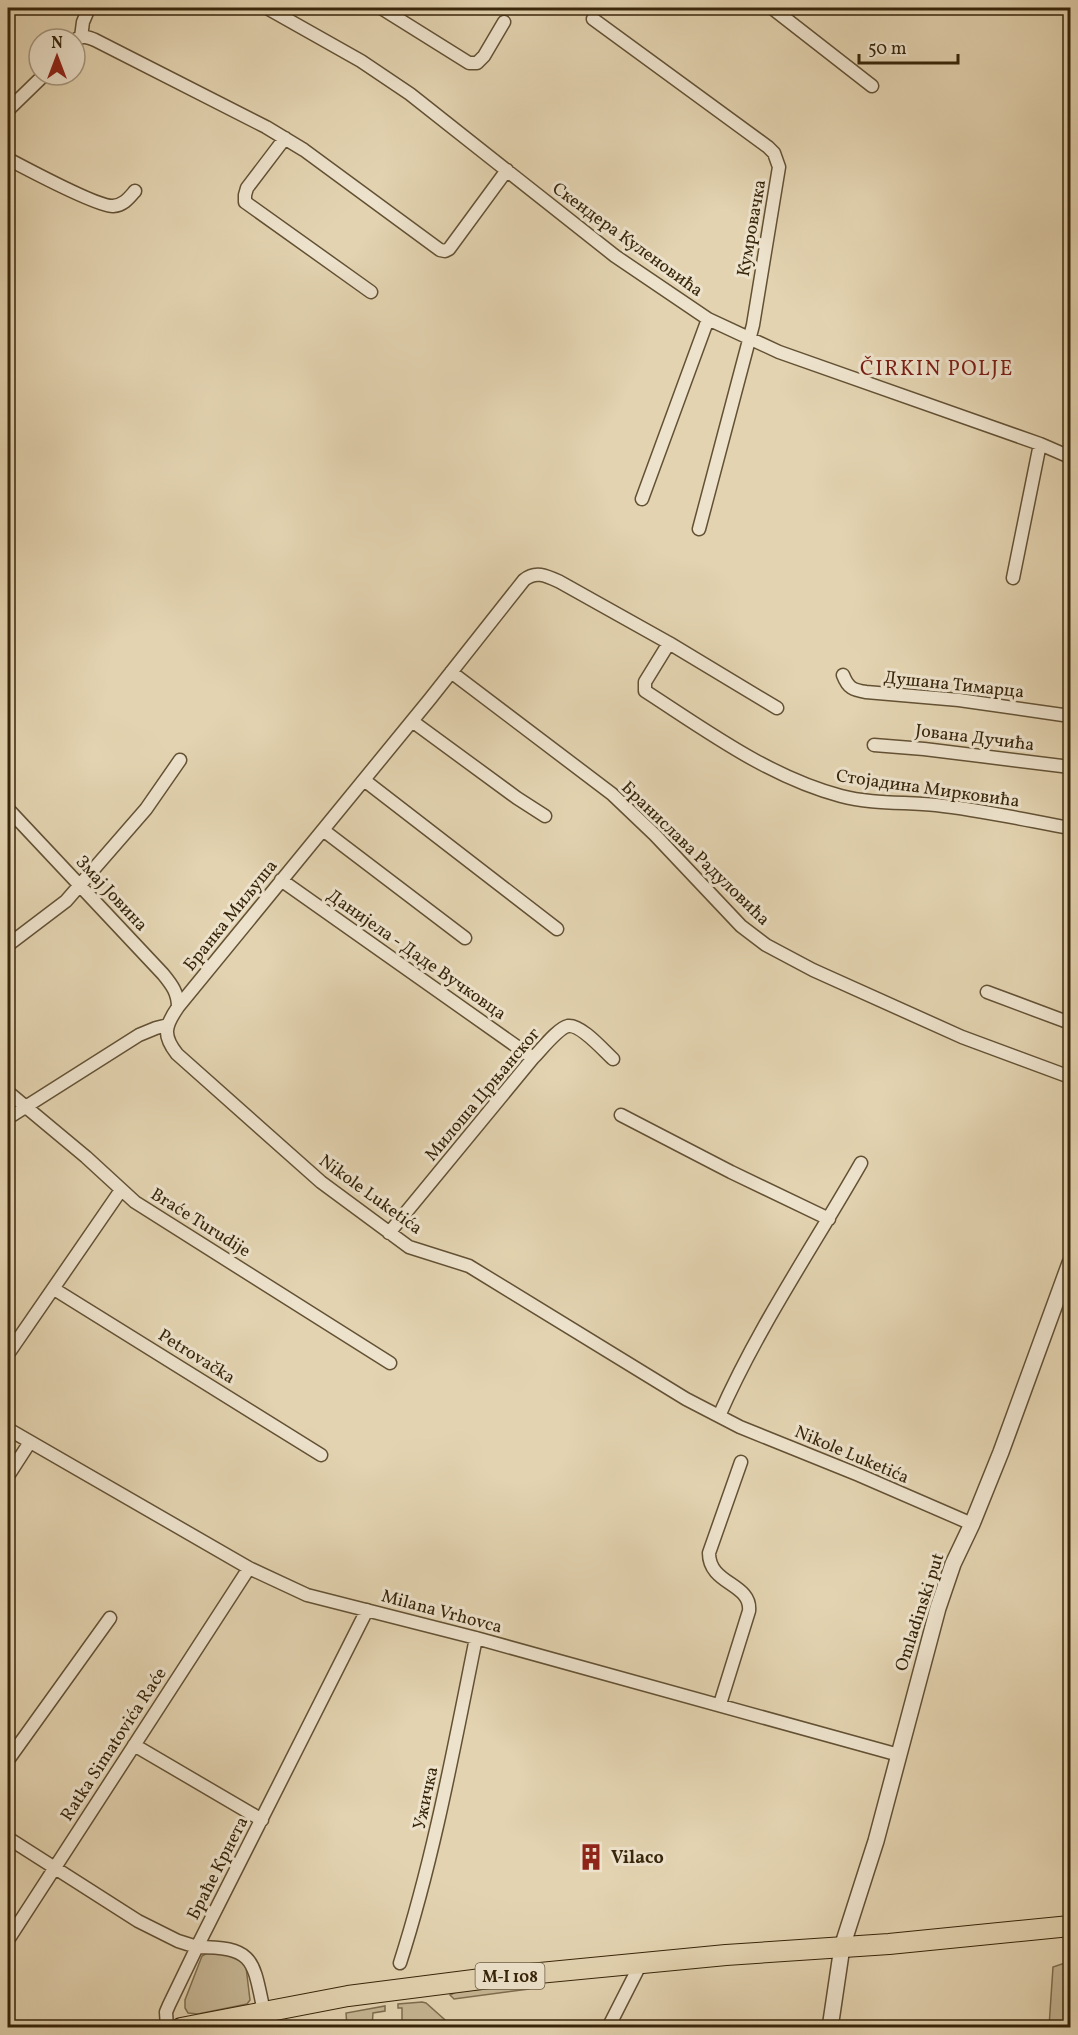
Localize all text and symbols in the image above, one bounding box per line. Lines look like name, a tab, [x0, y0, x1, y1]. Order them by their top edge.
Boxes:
north arrow	[27, 27, 87, 87]
scale bar	[859, 27, 958, 65]
text: N	[51, 33, 63, 55]
text: 50 m	[868, 37, 907, 62]
street label: Скендера Куленовића	[547, 177, 708, 304]
street label: Кумровачка	[732, 178, 773, 279]
district label: ČIRKIN POLJE	[860, 355, 1014, 384]
street label: Душана Тимарца	[882, 666, 1025, 705]
street label: Јована Дучића	[914, 719, 1036, 758]
street label: Стојадина Мирковића	[834, 764, 1021, 815]
street label: Бранислава Радуловића	[615, 776, 775, 932]
street label: Змај Јовина	[69, 850, 153, 938]
street label: Бранка Миљуша	[178, 855, 284, 977]
street label: Данијела - Даде Вучковца	[321, 884, 511, 1027]
street label: Милоша Црњанског	[420, 1023, 547, 1167]
street label: Nikole Luketića	[313, 1149, 427, 1241]
street label: Braće Turudije	[145, 1183, 255, 1264]
street label: Petrovačka	[153, 1324, 240, 1391]
street label: Nikole Luketića	[790, 1420, 913, 1491]
street label: Omladinski put	[890, 1550, 951, 1675]
street label: Milana Vrhovca	[378, 1584, 505, 1641]
street label: Ratka Simatovića Raće	[55, 1663, 173, 1827]
street label: Ужичка	[408, 1764, 445, 1832]
street label: Браће Крнета	[182, 1813, 255, 1925]
building icon: Vilaco	[576, 1842, 606, 1872]
place label: Vilaco	[611, 1846, 664, 1871]
road number: M-I 108	[476, 1963, 544, 1989]

